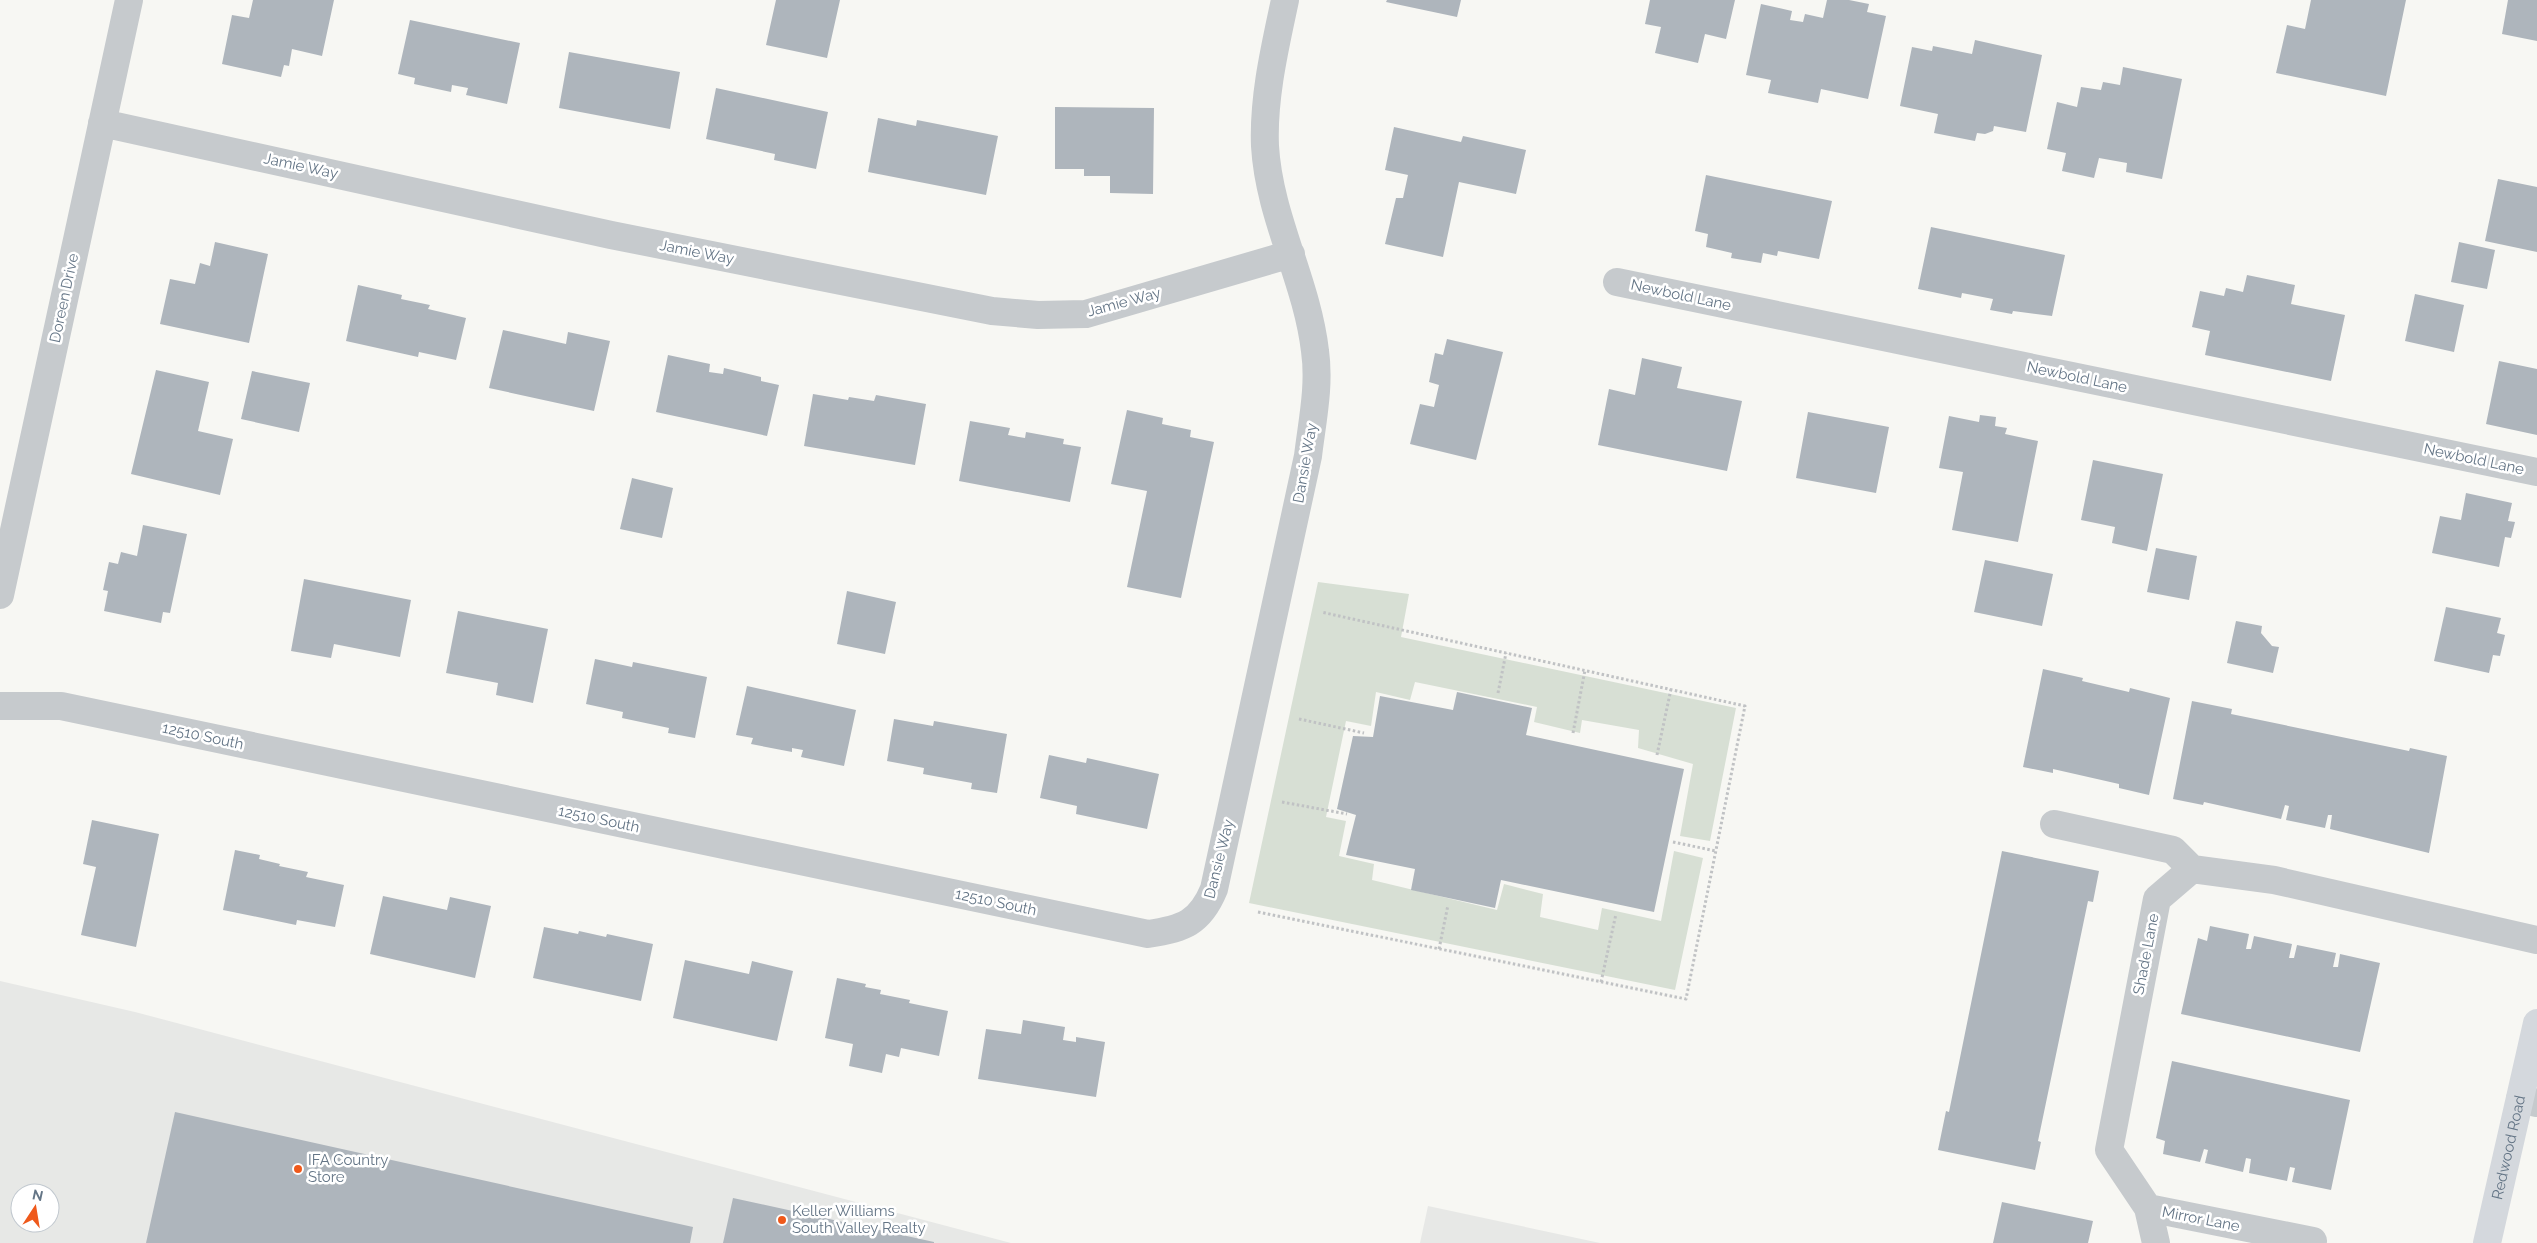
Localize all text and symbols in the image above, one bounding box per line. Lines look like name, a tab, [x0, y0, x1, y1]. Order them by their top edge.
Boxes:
street label: Jamie Way	[262, 149, 340, 183]
street label: Jamie Way	[658, 236, 736, 268]
street label: Doreen Drive	[46, 252, 82, 344]
street label: Newbold Lane	[1629, 276, 1733, 314]
street label: Jamie Way	[1085, 284, 1163, 320]
street label: Newbold Lane	[2025, 358, 2129, 396]
street label: Dansie Way	[1289, 421, 1321, 505]
street label: Newbold Lane	[2422, 440, 2526, 478]
street label: 12510 South	[161, 719, 245, 753]
street label: 12510 South	[557, 802, 641, 836]
street label: Dansie Way	[1200, 817, 1238, 901]
street label: 12510 South	[954, 885, 1038, 919]
street label: Shade Lane	[2129, 912, 2163, 996]
street label: Redwood Road	[2488, 1093, 2529, 1201]
place label: IFA Country Store	[308, 1151, 388, 1186]
marker: IFA Country Store	[292, 1163, 304, 1175]
north arrow	[10, 1183, 60, 1233]
text: N	[31, 1186, 45, 1204]
place label: Keller Williams South Valley Realty	[792, 1202, 926, 1237]
street label: Mirror Lane	[2161, 1203, 2242, 1235]
marker: Keller Williams South Valley Realty	[776, 1214, 788, 1226]

